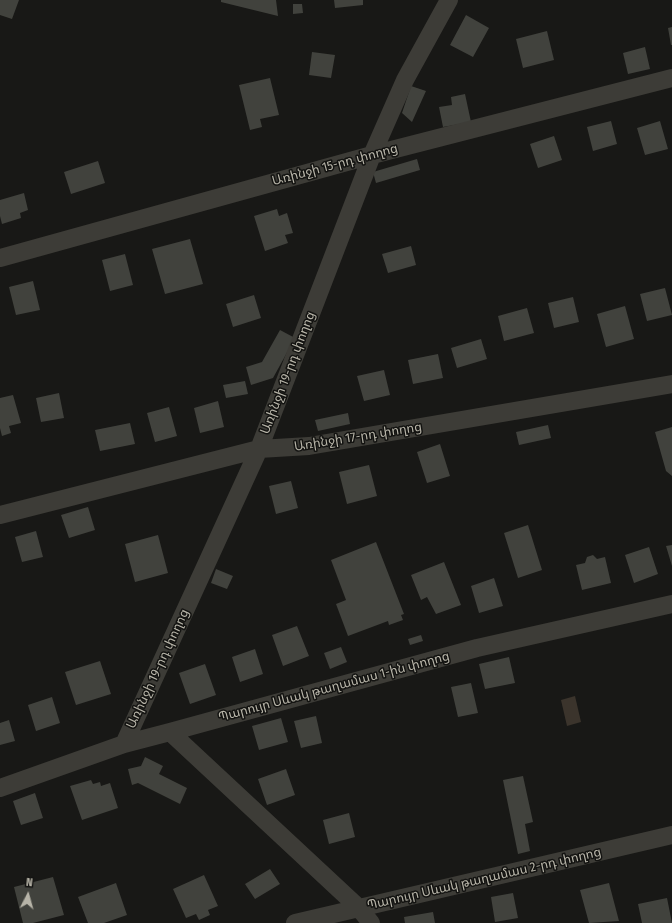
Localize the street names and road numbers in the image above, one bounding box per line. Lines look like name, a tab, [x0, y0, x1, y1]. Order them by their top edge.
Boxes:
street label: Առինջի 15-րդ փողոց	[270, 141, 400, 189]
street label: Առինջի 19-րդ փողոց	[257, 309, 319, 437]
street label: Առինջի 17-րդ փողոց	[293, 419, 423, 455]
street label: Առինջի 19-րդ փողոց	[123, 607, 193, 731]
street label: Պարույր Սևակ թաղամաս 1-ին փողոց	[217, 649, 451, 725]
street label: Պարույր Սևակ թաղամաս 2-րդ փողոց	[365, 844, 603, 914]

